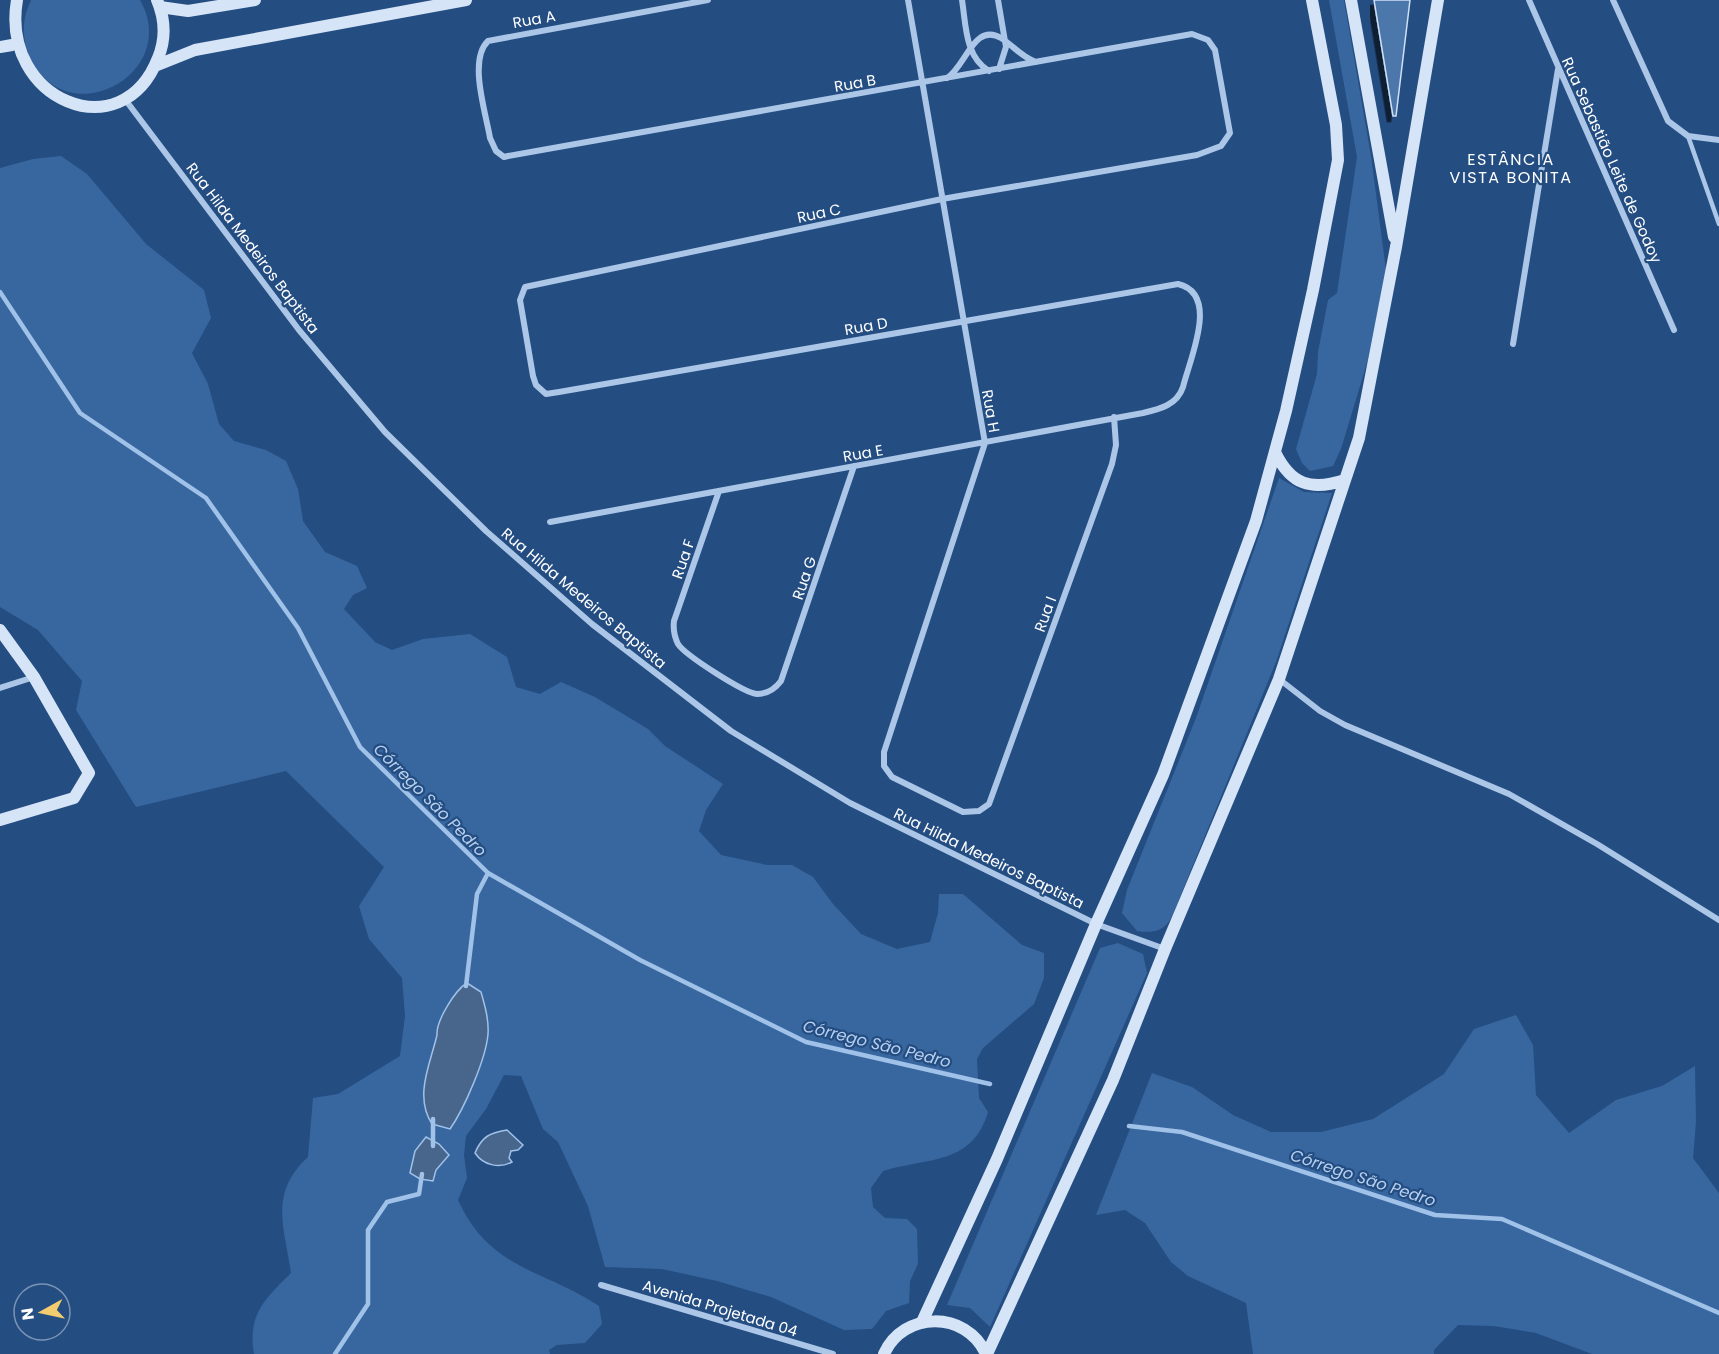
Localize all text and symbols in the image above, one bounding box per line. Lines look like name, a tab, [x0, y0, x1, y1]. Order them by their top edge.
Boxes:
street label: Rua A	[511, 5, 557, 33]
street label: Rua Sebastião Leite de Godoy	[1557, 54, 1667, 267]
street label: Rua B	[832, 69, 878, 97]
district label: ESTÂNCIA VISTA BONITA	[1450, 148, 1572, 189]
street label: Rua Hilda Medeiros Baptista	[182, 158, 324, 338]
street label: Rua C	[795, 198, 843, 228]
street label: Rua D	[843, 312, 889, 340]
street label: Rua H	[977, 388, 1005, 434]
street label: Rua E	[841, 439, 885, 467]
street label: Rua Hilda Medeiros Baptista	[497, 523, 671, 673]
street label: Rua F	[666, 536, 700, 582]
street label: Rua G	[787, 553, 821, 602]
street label: Rua I	[1029, 593, 1061, 635]
water label: Córrego São Pedro	[368, 738, 492, 862]
street label: Rua Hilda Medeiros Baptista	[890, 803, 1088, 913]
water label: Córrego São Pedro	[801, 1015, 953, 1073]
water label: Córrego São Pedro	[1287, 1144, 1439, 1212]
street label: Avenida Projetada 04	[640, 1274, 800, 1342]
north arrow	[12, 1282, 72, 1342]
text: N	[15, 1306, 40, 1322]

